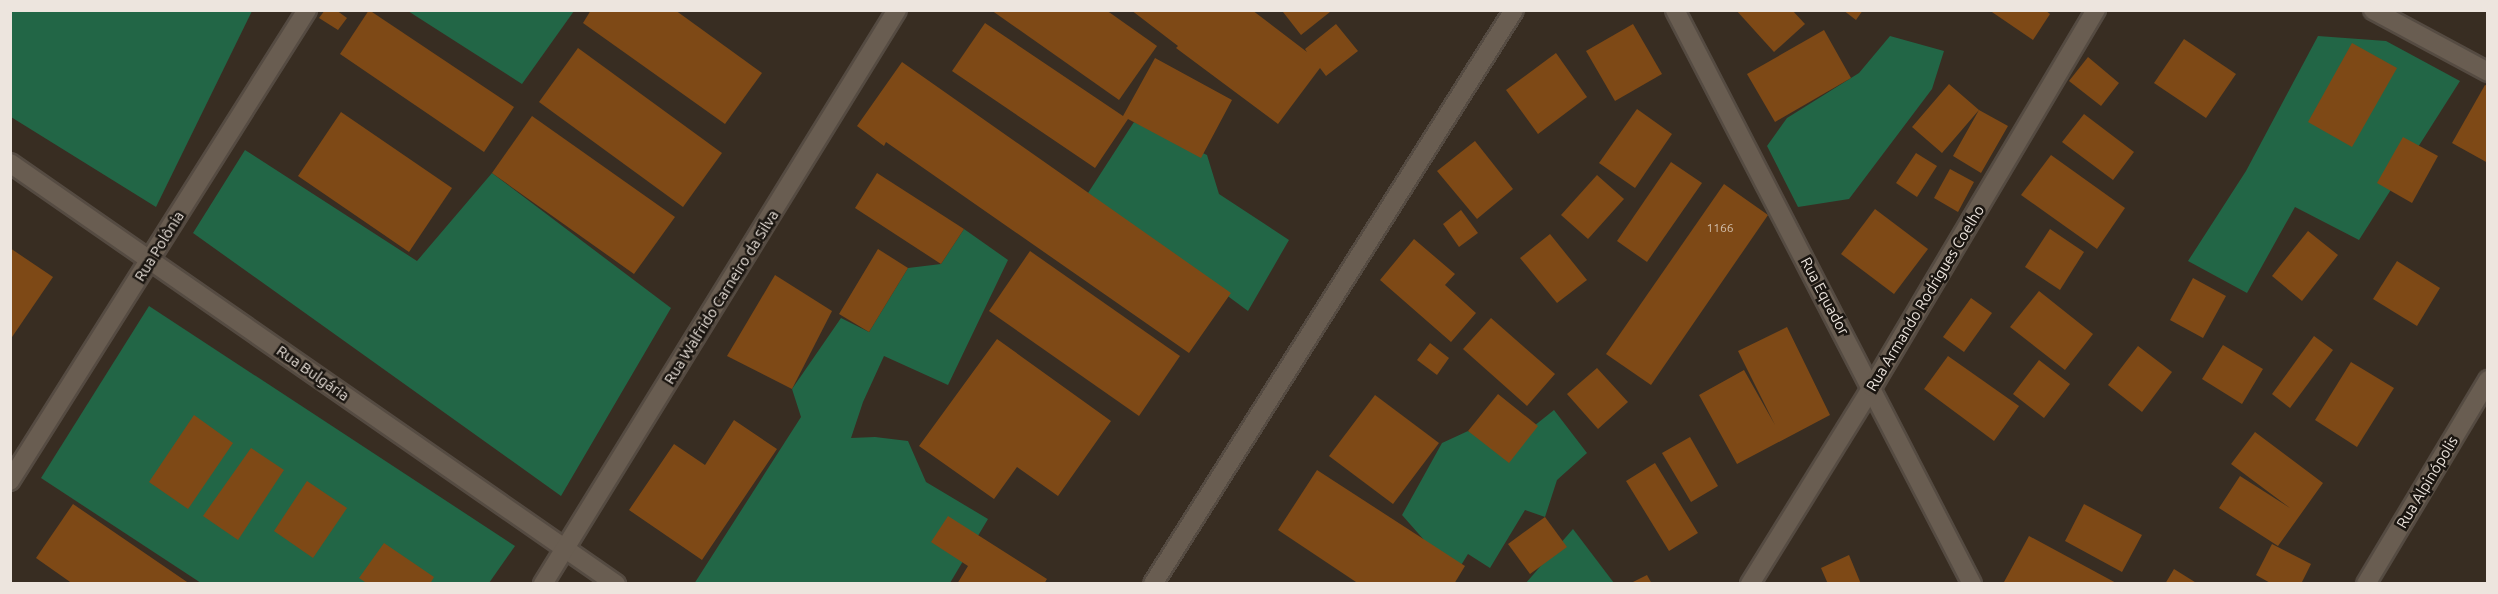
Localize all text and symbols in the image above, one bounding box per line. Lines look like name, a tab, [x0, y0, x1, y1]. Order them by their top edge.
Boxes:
street label: Rua Armando Rodrigues Coelho	[1862, 202, 1988, 394]
street label: Rua Walfrido Carneiro da Silva	[660, 207, 782, 387]
street label: Rua Polônia	[130, 208, 188, 284]
house number: 1166	[1706, 221, 1734, 235]
street label: Rua Equador	[1797, 254, 1853, 338]
street label: Rua Bulgária	[273, 341, 353, 405]
street label: Rua Alpinópolis	[2392, 433, 2462, 531]

